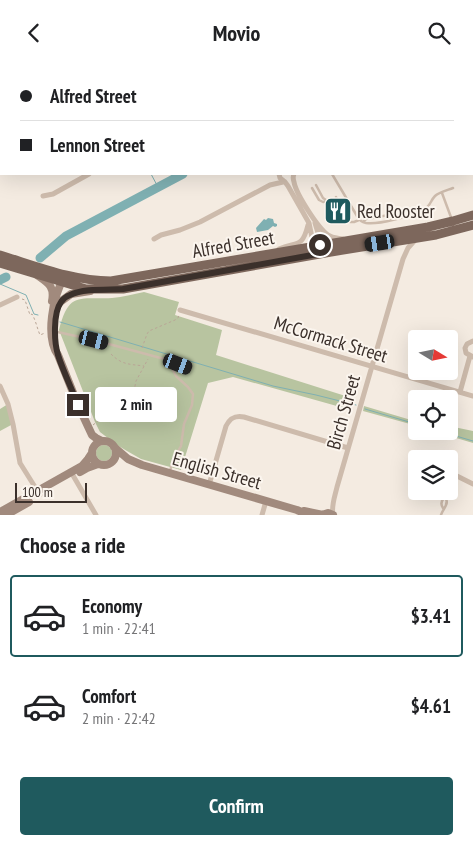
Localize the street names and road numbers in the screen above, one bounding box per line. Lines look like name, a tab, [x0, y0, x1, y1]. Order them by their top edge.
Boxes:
street label: Alfred Street	[190, 225, 277, 263]
street label: McCormack Street	[271, 310, 391, 368]
street label: Birch Street	[321, 371, 365, 452]
street label: English Street	[170, 446, 265, 494]

